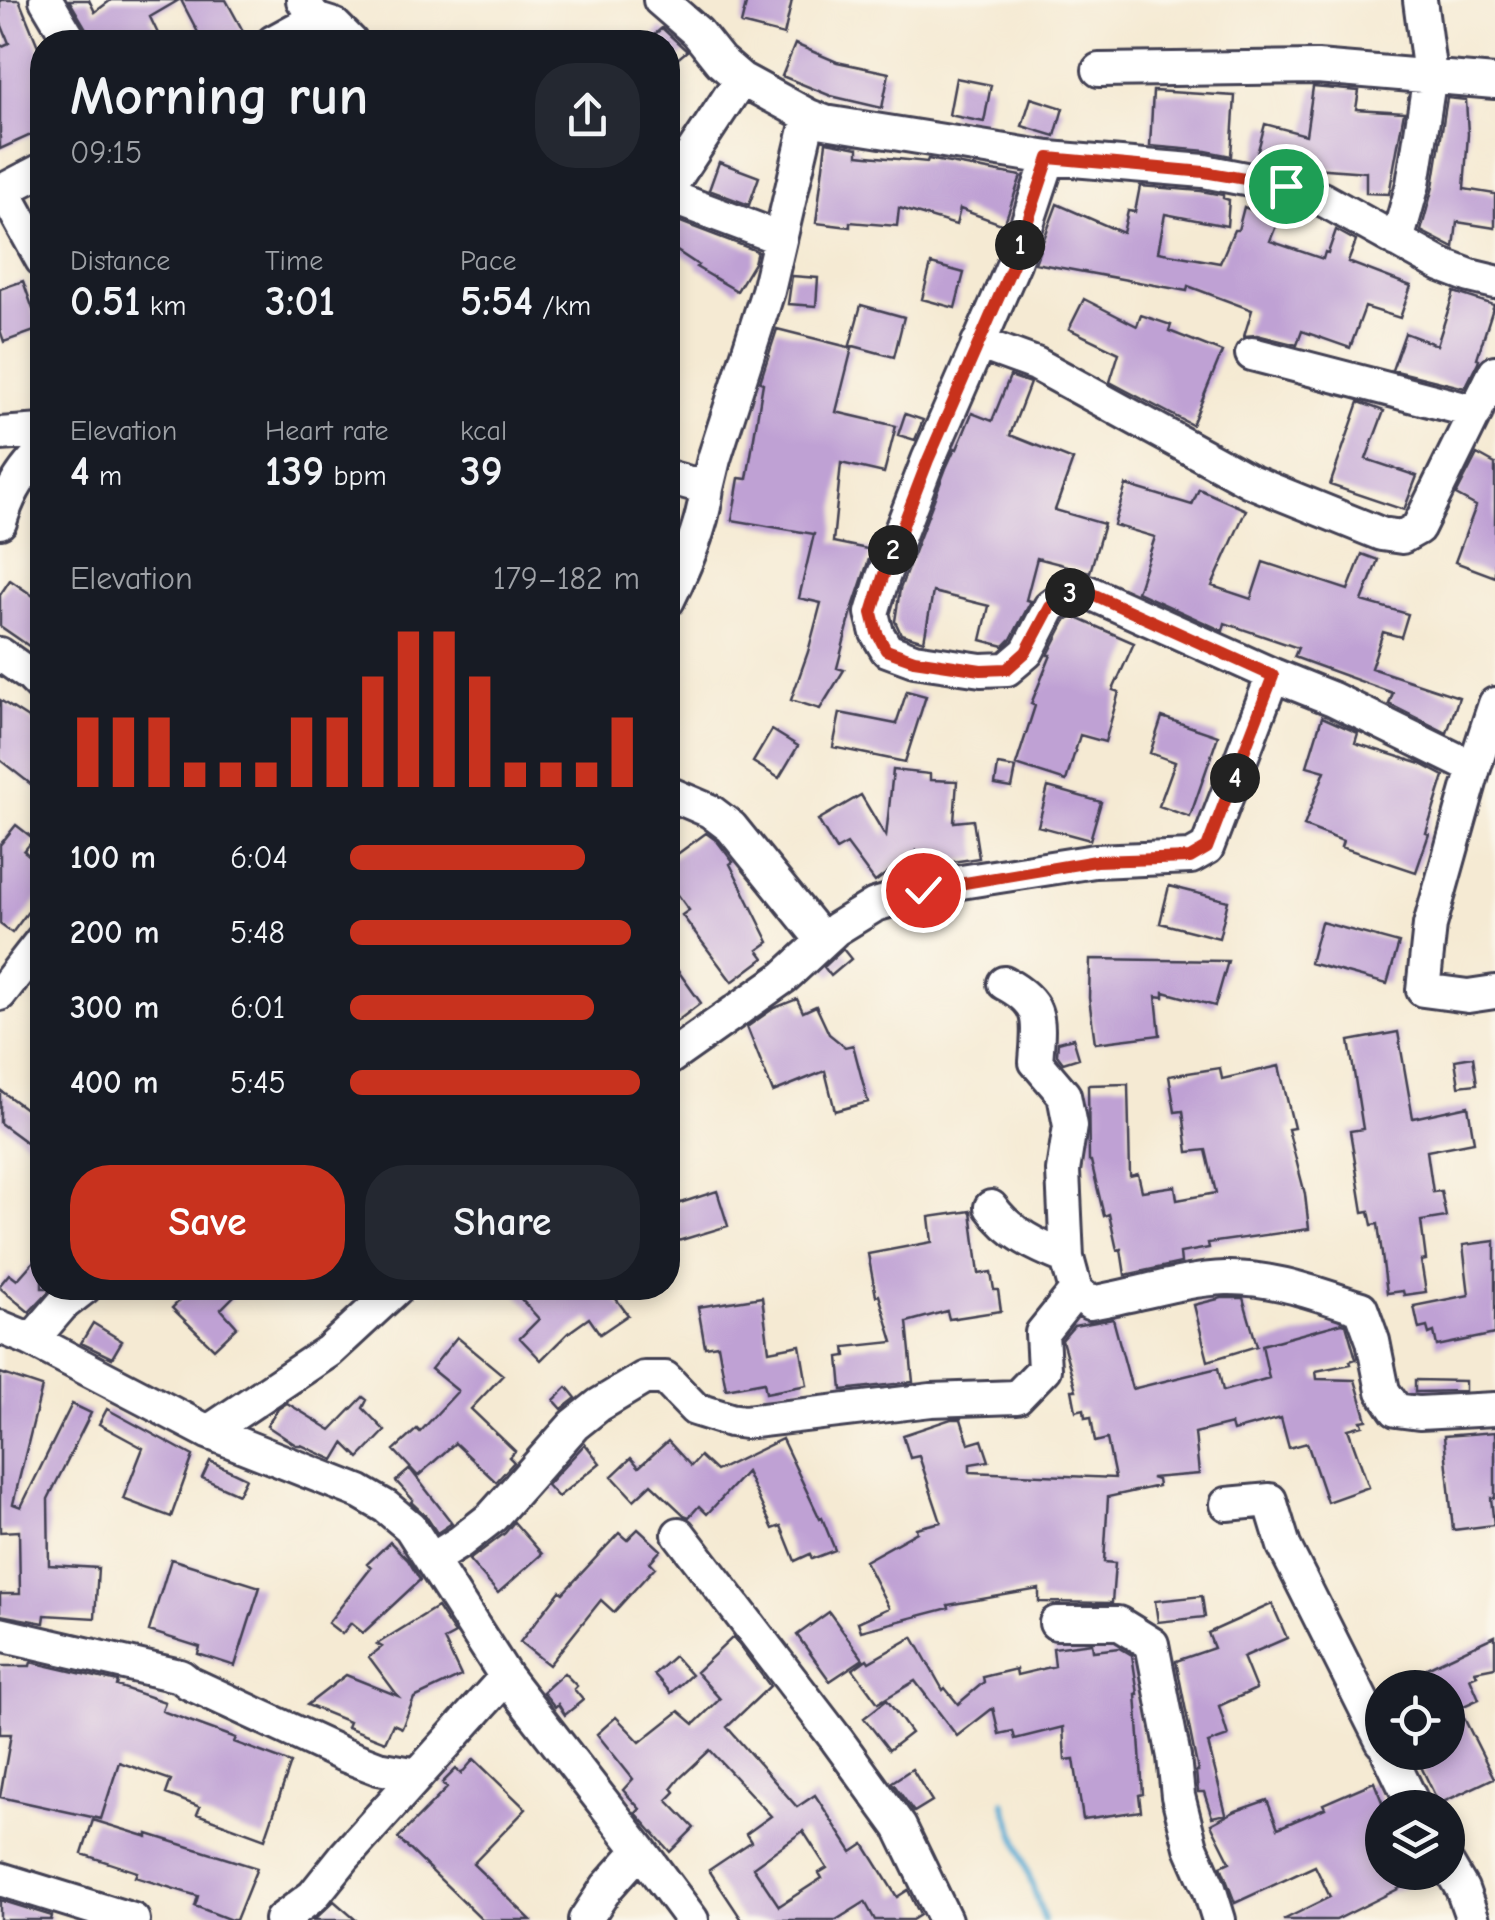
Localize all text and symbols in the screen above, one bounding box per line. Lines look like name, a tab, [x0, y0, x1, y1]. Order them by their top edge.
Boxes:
button: share	[535, 63, 640, 168]
text: Morning run	[70, 64, 368, 128]
text: 09:15	[70, 134, 142, 171]
pin	[1244, 144, 1329, 229]
icon: arrive	[1259, 159, 1314, 214]
pin: 1	[995, 220, 1045, 270]
text: 1	[1014, 229, 1026, 261]
text: Distance	[70, 245, 170, 277]
text: Time	[265, 245, 323, 277]
text: Pace	[460, 245, 516, 277]
text: 0.51	[70, 277, 140, 326]
text: 3:01	[265, 277, 335, 326]
text: 5:54	[460, 277, 533, 326]
text: km	[140, 290, 187, 322]
text: /km	[533, 290, 591, 322]
text: Elevation	[70, 415, 177, 447]
text: Heart rate	[265, 415, 388, 447]
text: kcal	[460, 415, 507, 447]
text: 4	[70, 447, 90, 496]
text: 139	[265, 447, 324, 496]
text: 39	[460, 447, 503, 496]
text: m	[90, 460, 122, 492]
text: bpm	[324, 460, 387, 492]
pin: 2	[868, 525, 918, 575]
text: 2	[886, 534, 900, 566]
text: Elevation	[70, 560, 193, 597]
text: 179–182 m	[493, 560, 640, 597]
pin: 3	[1045, 568, 1095, 618]
text: 3	[1063, 577, 1077, 609]
pin: 4	[1210, 753, 1260, 803]
text: 4	[1228, 762, 1242, 794]
text: 100 m	[70, 839, 156, 876]
text: 6:04	[230, 839, 288, 876]
pin	[881, 848, 966, 933]
icon: check	[896, 863, 951, 918]
text: 200 m	[70, 914, 159, 951]
text: 5:48	[230, 914, 285, 951]
text: 300 m	[70, 989, 159, 1026]
text: 6:01	[230, 989, 285, 1026]
text: 400 m	[70, 1064, 158, 1101]
text: 5:45	[230, 1064, 286, 1101]
button: Save	[70, 1165, 345, 1280]
button: Share	[365, 1165, 640, 1280]
map controls	[1365, 1670, 1465, 1890]
button: locate	[1365, 1670, 1465, 1770]
button: layers	[1365, 1790, 1465, 1890]

